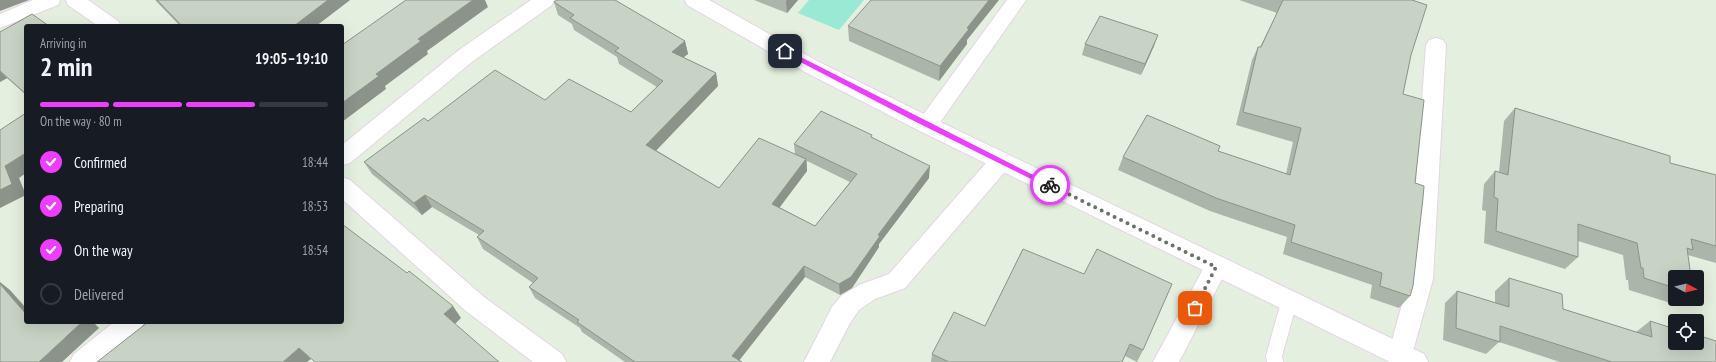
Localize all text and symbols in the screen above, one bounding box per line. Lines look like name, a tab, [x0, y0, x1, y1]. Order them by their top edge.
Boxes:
pin	[768, 34, 802, 68]
text: Arriving in	[40, 35, 87, 52]
icon: home	[774, 40, 796, 62]
text: 19:05–19:10	[255, 49, 328, 68]
text: 2 min	[40, 50, 93, 83]
text: On the way · 80 m	[40, 113, 122, 130]
icon: check	[40, 151, 62, 173]
text: Confirmed	[74, 153, 127, 172]
text: 18:44	[302, 154, 328, 171]
courier	[1030, 165, 1070, 205]
icon: bike	[1039, 174, 1061, 196]
icon: check	[40, 195, 62, 217]
text: Preparing	[74, 197, 124, 216]
text: 18:53	[302, 198, 328, 215]
icon: check	[40, 239, 62, 261]
text: On the way	[74, 241, 133, 260]
text: 18:54	[302, 242, 328, 259]
north arrow	[1668, 270, 1704, 306]
map controls	[1668, 270, 1704, 350]
text: Delivered	[74, 285, 124, 304]
pin	[1178, 291, 1212, 325]
icon: bag	[1184, 297, 1206, 319]
button: locate	[1668, 314, 1704, 350]

